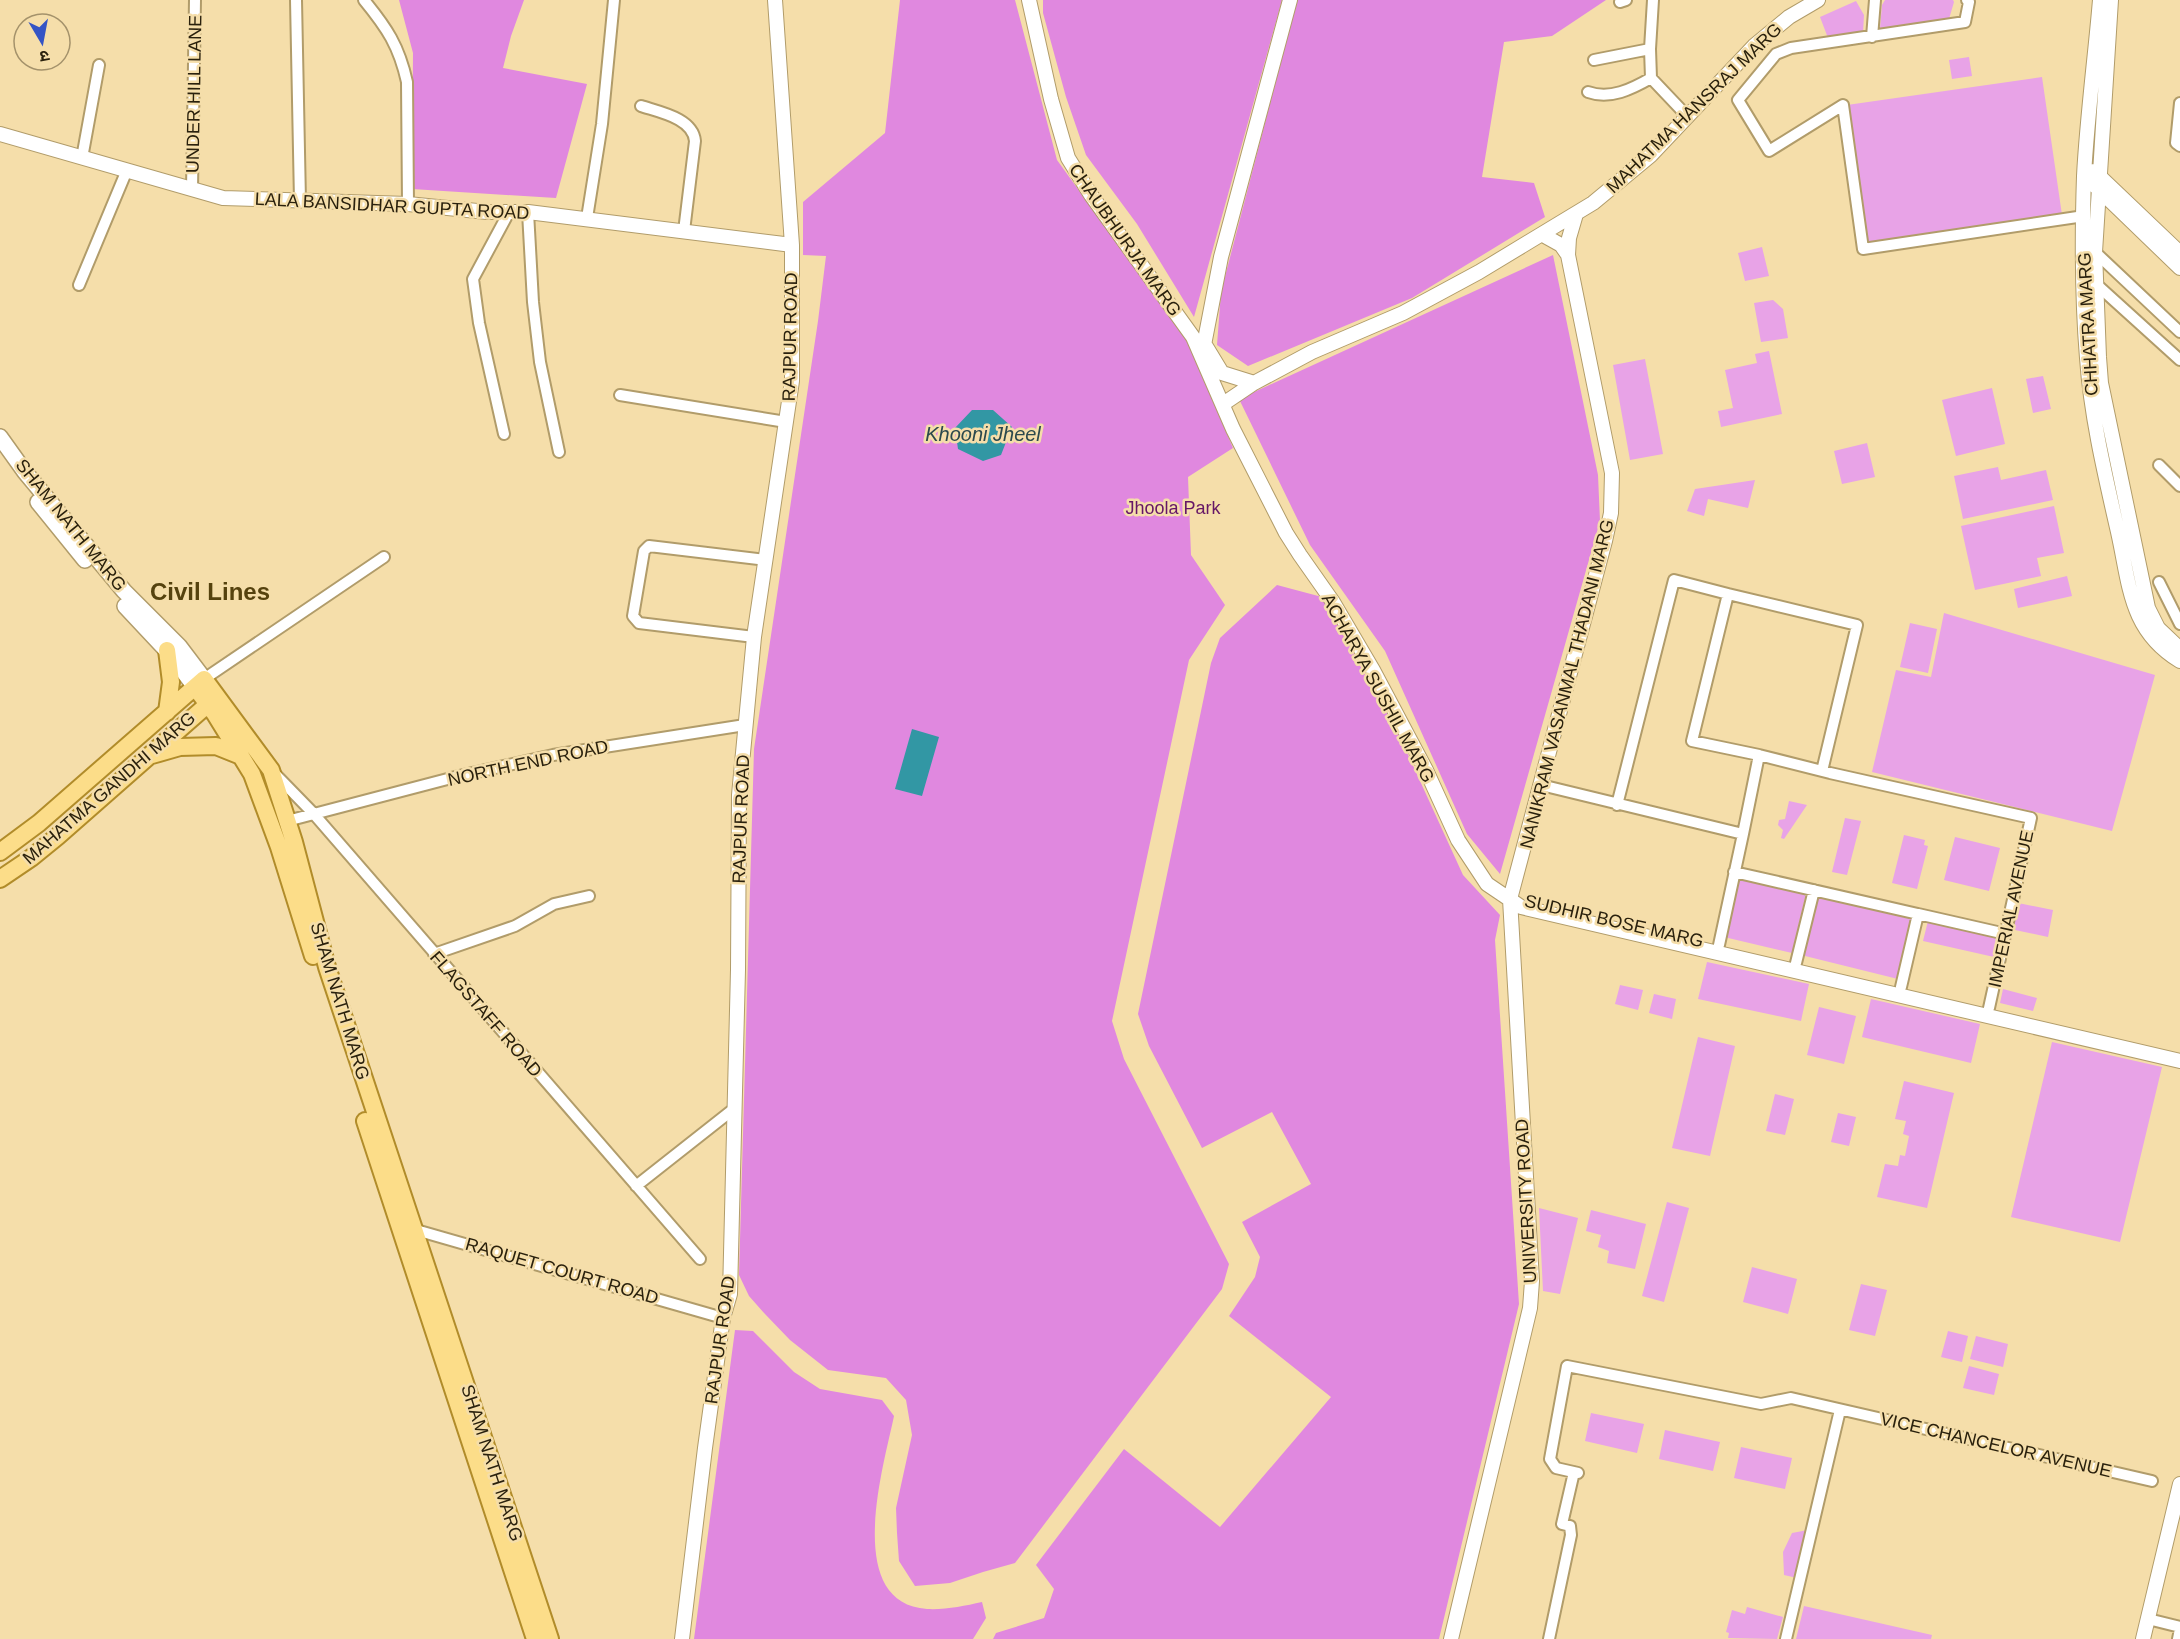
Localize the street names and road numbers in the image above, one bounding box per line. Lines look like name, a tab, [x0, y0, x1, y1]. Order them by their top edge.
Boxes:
street label: UNDER HILL LANE	[183, 15, 205, 173]
street label: MAHATMA HANSRAJ MARG	[1602, 19, 1786, 197]
street label: CHAUBHURJA MARG	[1065, 160, 1185, 320]
street label: LALA BANSIDHAR GUPTA ROAD	[254, 189, 530, 223]
street label: CHHATRA MARG	[2074, 252, 2102, 396]
street label: RAJPUR ROAD	[779, 272, 801, 402]
street label: SHAM NATH MARG	[12, 455, 130, 595]
street label: NANIKRAM VASANMAL THADANI MARG	[1516, 517, 1618, 851]
street label: ACHARYA SUSHIL MARG	[1318, 590, 1438, 786]
street label: MAHATMA GANDHI MARG	[19, 708, 199, 868]
street label: NORTH END ROAD	[446, 736, 610, 790]
street label: RAJPUR ROAD	[729, 754, 753, 884]
street label: IMPERIAL AVENUE	[1985, 829, 2037, 989]
street label: SUDHIR BOSE MARG	[1523, 891, 1705, 951]
street label: SHAM NATH MARG	[307, 920, 373, 1082]
street label: FLAGSTAFF ROAD	[426, 947, 546, 1081]
street label: UNIVERSITY ROAD	[1512, 1118, 1540, 1284]
street label: RAQUET COURT ROAD	[463, 1234, 661, 1308]
street label: RAJPUR ROAD	[701, 1275, 739, 1405]
street label: SHAM NATH MARG	[457, 1382, 527, 1544]
street label: VICE CHANCELOR AVENUE	[1878, 1409, 2114, 1481]

